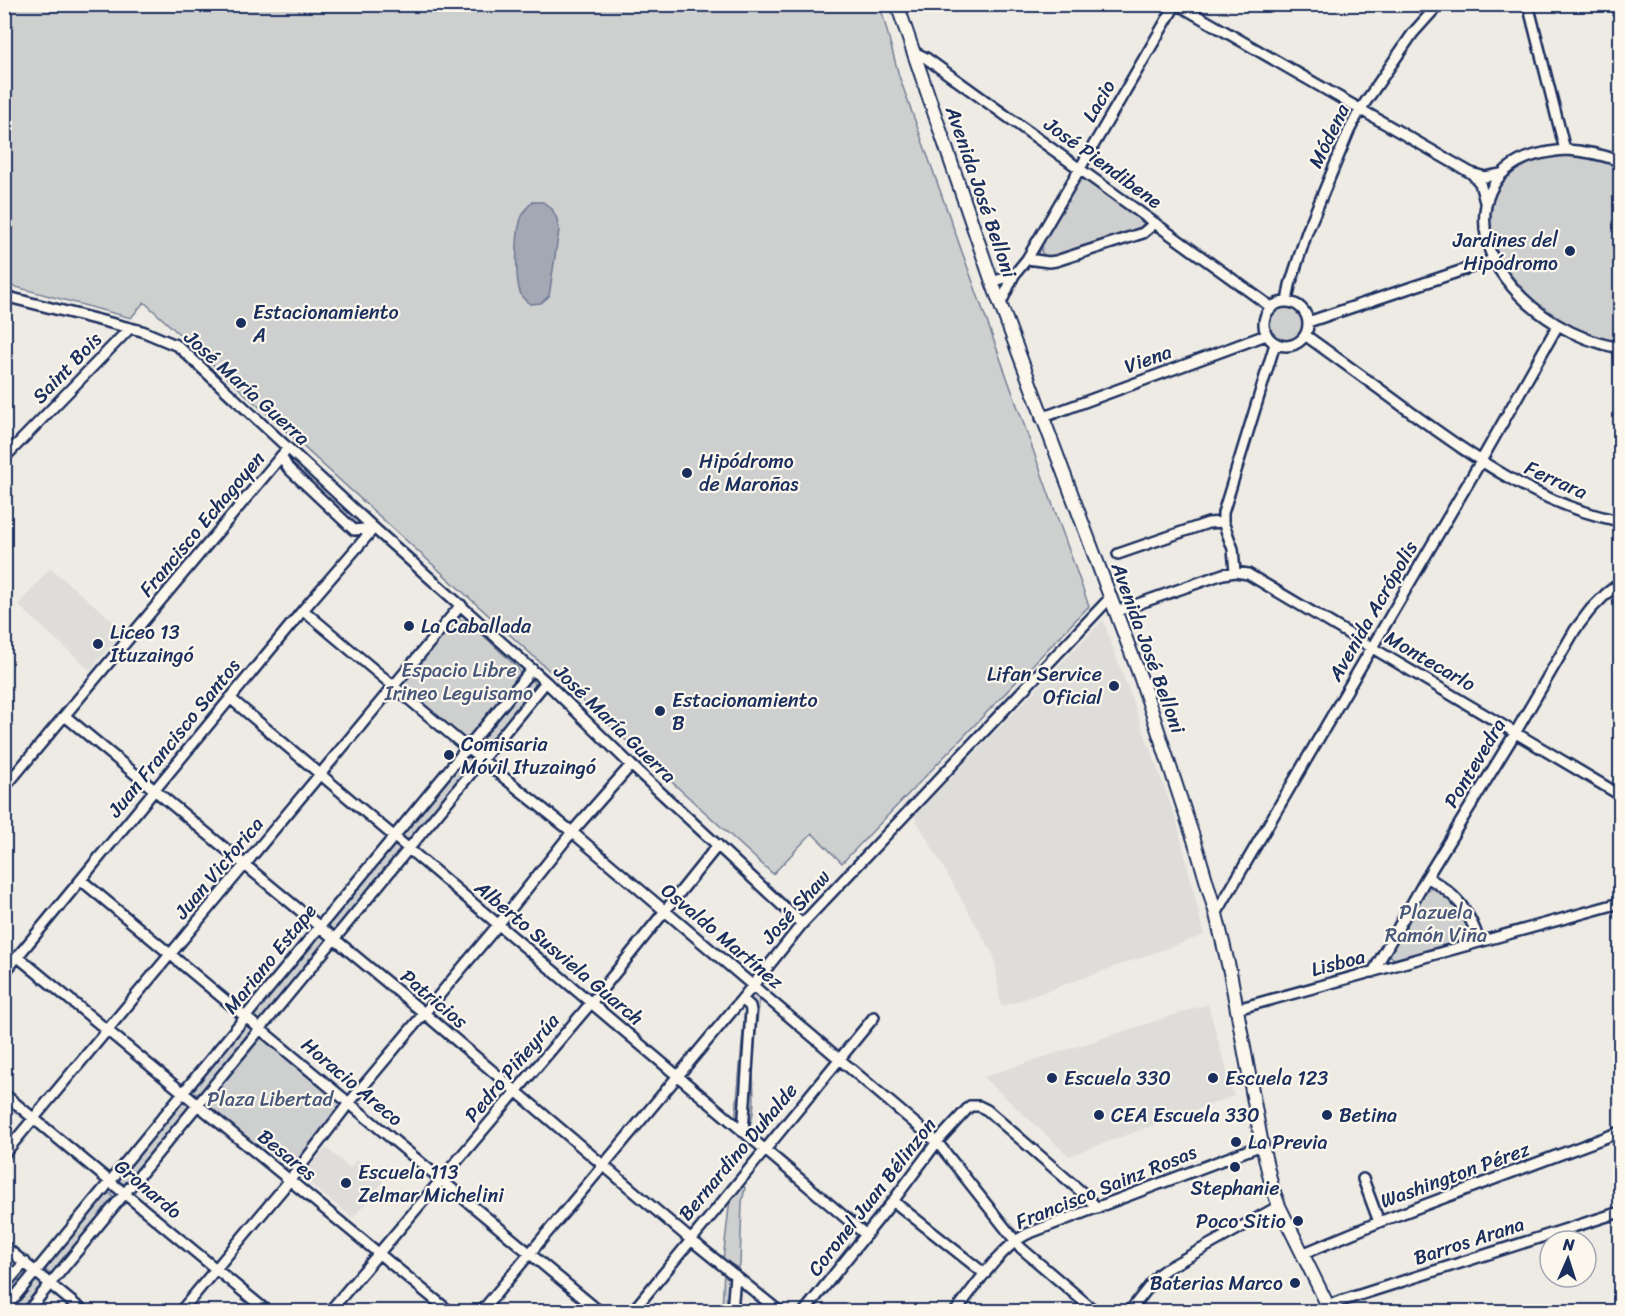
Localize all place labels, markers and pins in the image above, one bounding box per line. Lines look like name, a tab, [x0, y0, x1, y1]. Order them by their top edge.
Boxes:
place label: Jardines del Hipódromo	[1452, 223, 1558, 281]
marker: Jardines del Hipódromo	[1563, 244, 1577, 258]
place label: Estacionamiento A	[252, 295, 399, 353]
marker: Estacionamiento A	[234, 316, 248, 330]
place label: Hipódromo de Maroñas	[699, 444, 799, 502]
marker: Hipódromo de Maroñas	[680, 466, 694, 480]
place label: La Caballada	[421, 609, 532, 644]
place label: Liceo 13 Ituzaingó	[109, 615, 194, 673]
marker: La Caballada	[402, 619, 416, 633]
marker: Liceo 13 Ituzaingó	[91, 637, 105, 651]
place label: Lifan Service Oficial	[987, 657, 1103, 715]
marker: Lifan Service Oficial	[1107, 679, 1121, 693]
place label: Estacionamiento B	[672, 683, 818, 741]
marker: Estacionamiento B	[653, 704, 667, 718]
place label: Comisaria Móvil Ituzaingó	[461, 727, 597, 785]
marker: Comisaria Móvil Ituzaingó	[442, 748, 456, 762]
place label: Escuela 330	[1064, 1061, 1171, 1096]
place label: Escuela 123	[1225, 1061, 1328, 1096]
marker: Escuela 330	[1045, 1071, 1059, 1085]
marker: Escuela 123	[1206, 1071, 1220, 1085]
place label: CEA Escuela 330	[1111, 1098, 1260, 1133]
place label: Betina	[1339, 1098, 1397, 1133]
marker: CEA Escuela 330	[1092, 1108, 1106, 1122]
marker: Betina	[1320, 1108, 1334, 1122]
place label: La Previa	[1248, 1125, 1328, 1160]
marker: La Previa	[1229, 1135, 1243, 1149]
place label: Escuela 113 Zelmar Michelini	[358, 1155, 504, 1213]
marker: Stephanie	[1228, 1160, 1242, 1174]
place label: Stephanie	[1190, 1171, 1280, 1206]
marker: Escuela 113 Zelmar Michelini	[339, 1176, 353, 1190]
place label: Poco Sitio	[1196, 1204, 1286, 1239]
marker: Poco Sitio	[1291, 1214, 1305, 1228]
place label: Baterias Marco	[1150, 1266, 1283, 1301]
marker: Baterias Marco	[1288, 1276, 1302, 1290]

